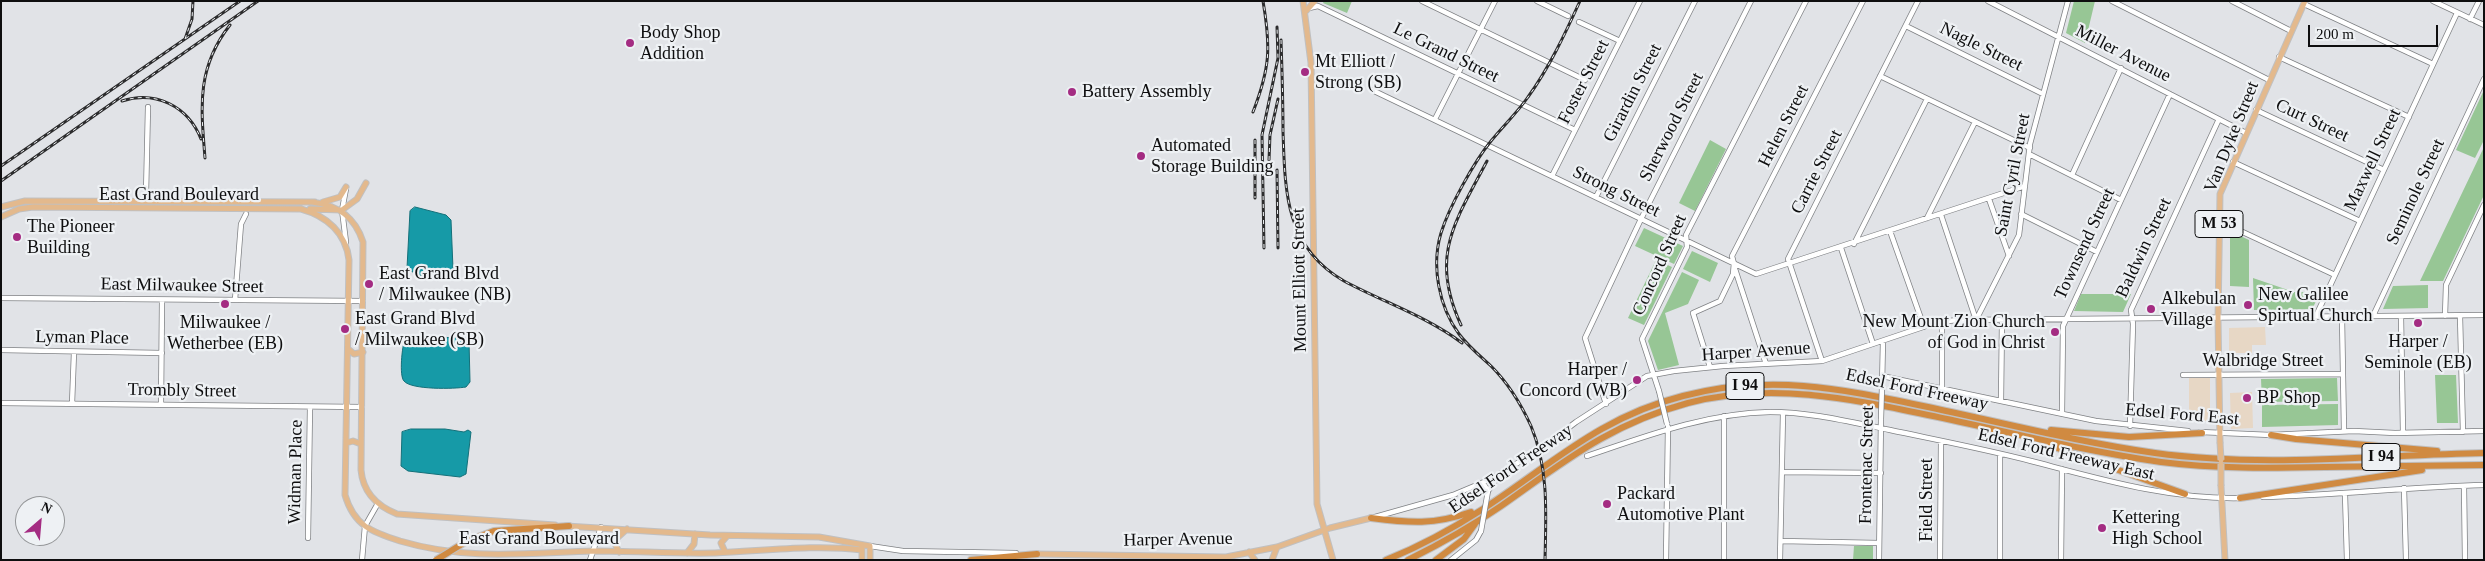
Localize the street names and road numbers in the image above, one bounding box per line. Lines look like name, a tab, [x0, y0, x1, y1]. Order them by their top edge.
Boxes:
street label: Le Grand Street	[1390, 18, 1502, 88]
street label: Nagle Street	[1936, 18, 2026, 76]
street label: Miller Avenue	[2072, 21, 2174, 87]
street label: Foster Street	[1554, 36, 1614, 128]
street label: Girardin Street	[1599, 40, 1667, 146]
street label: Sherwood Street	[1635, 69, 1709, 185]
street label: Van Dyke Street	[2200, 78, 2264, 196]
street label: Helen Street	[1754, 81, 1814, 171]
street label: Curt Street	[2272, 95, 2352, 147]
street label: Maxwell Street	[2340, 105, 2406, 215]
street label: Saint Cyril Street	[1990, 112, 2036, 238]
street label: Carrie Street	[1787, 126, 1847, 218]
street label: Seminole Street	[2382, 136, 2450, 248]
street label: Strong Street	[1569, 162, 1663, 222]
street label: East Grand Boulevard	[99, 184, 259, 206]
street label: Townsend Street	[2050, 185, 2120, 303]
street label: Baldwin Street	[2112, 195, 2176, 301]
street label: Mount Elliott Street	[1288, 208, 1312, 352]
road number: M 53	[2195, 210, 2243, 238]
street label: Concord Street	[1628, 211, 1692, 319]
street label: East Milwaukee Street	[100, 274, 264, 298]
street label: Lyman Place	[35, 326, 129, 350]
street label: Harper Avenue	[1701, 337, 1811, 367]
street label: Walbridge Street	[2202, 350, 2324, 372]
street label: Edsel Ford Freeway	[1844, 364, 1990, 416]
road number: I 94	[1726, 372, 1764, 400]
street label: Trombly Street	[127, 379, 237, 403]
street label: Edsel Ford East	[2124, 399, 2240, 431]
street label: Frontenac Street	[1855, 406, 1879, 524]
street label: Widman Place	[284, 419, 308, 525]
street label: Edsel Ford Freeway	[1445, 420, 1577, 518]
street label: Edsel Ford Freeway East	[1976, 424, 2156, 486]
road number: I 94	[2362, 444, 2400, 471]
street label: Field Street	[1916, 458, 1938, 542]
street label: East Grand Boulevard	[459, 528, 619, 550]
street label: Harper Avenue	[1123, 528, 1233, 552]

